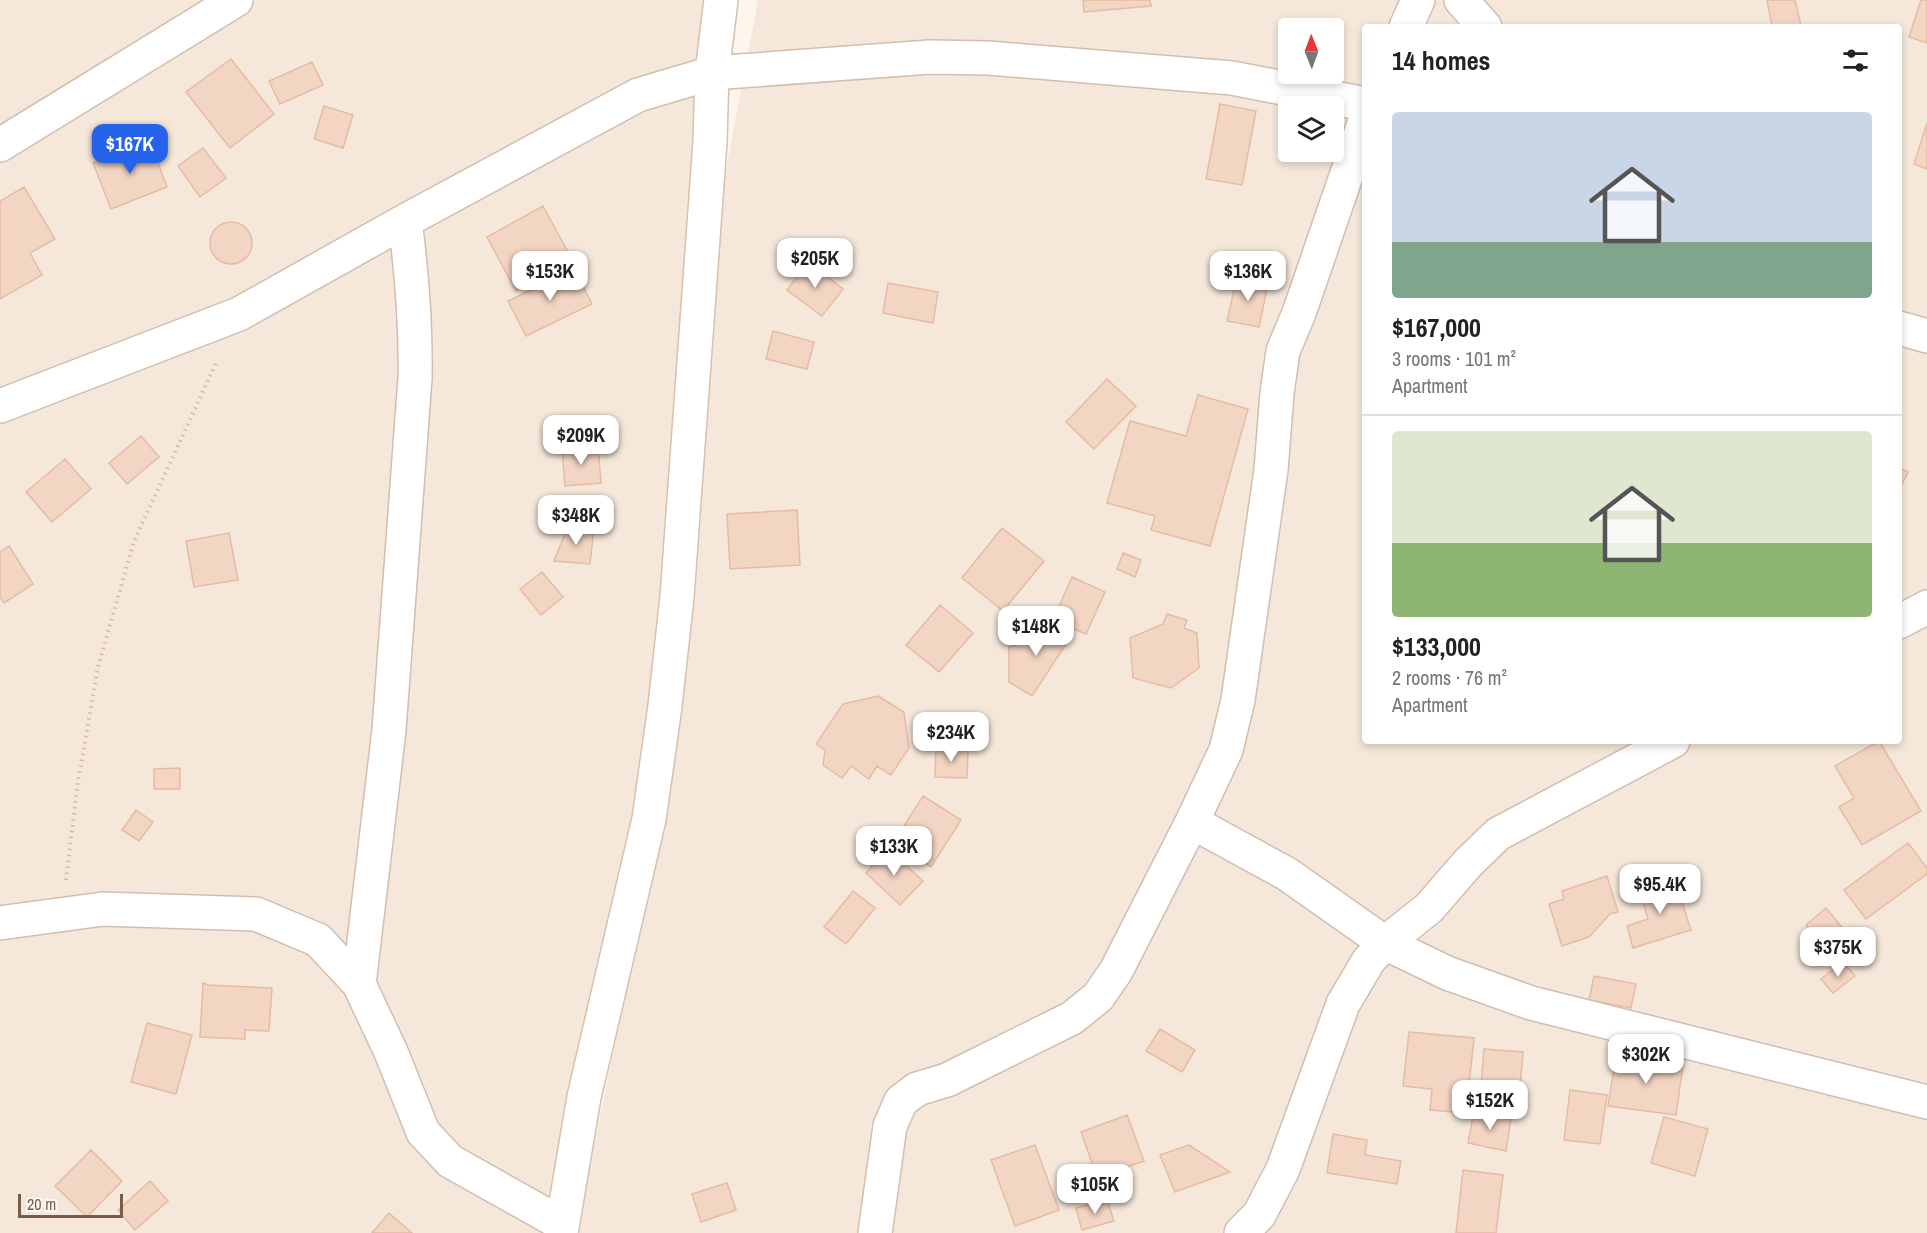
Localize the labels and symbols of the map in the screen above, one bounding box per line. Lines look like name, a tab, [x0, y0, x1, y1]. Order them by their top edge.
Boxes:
north arrow	[1278, 18, 1344, 84]
pin: $167K	[88, 124, 172, 175]
pin: $205K	[773, 238, 857, 289]
pin: $153K	[508, 251, 592, 302]
pin: $136K	[1206, 251, 1290, 302]
pin: $209K	[539, 415, 623, 466]
pin: $348K	[534, 495, 618, 546]
pin: $148K	[994, 606, 1078, 657]
pin: $234K	[909, 712, 993, 763]
pin: $133K	[852, 826, 936, 877]
pin: $95.4K	[1611, 864, 1709, 915]
pin: $375K	[1796, 927, 1880, 978]
pin: $302K	[1604, 1034, 1688, 1085]
pin: $152K	[1448, 1080, 1532, 1131]
pin: $105K	[1053, 1164, 1137, 1215]
scale bar	[18, 1191, 123, 1218]

